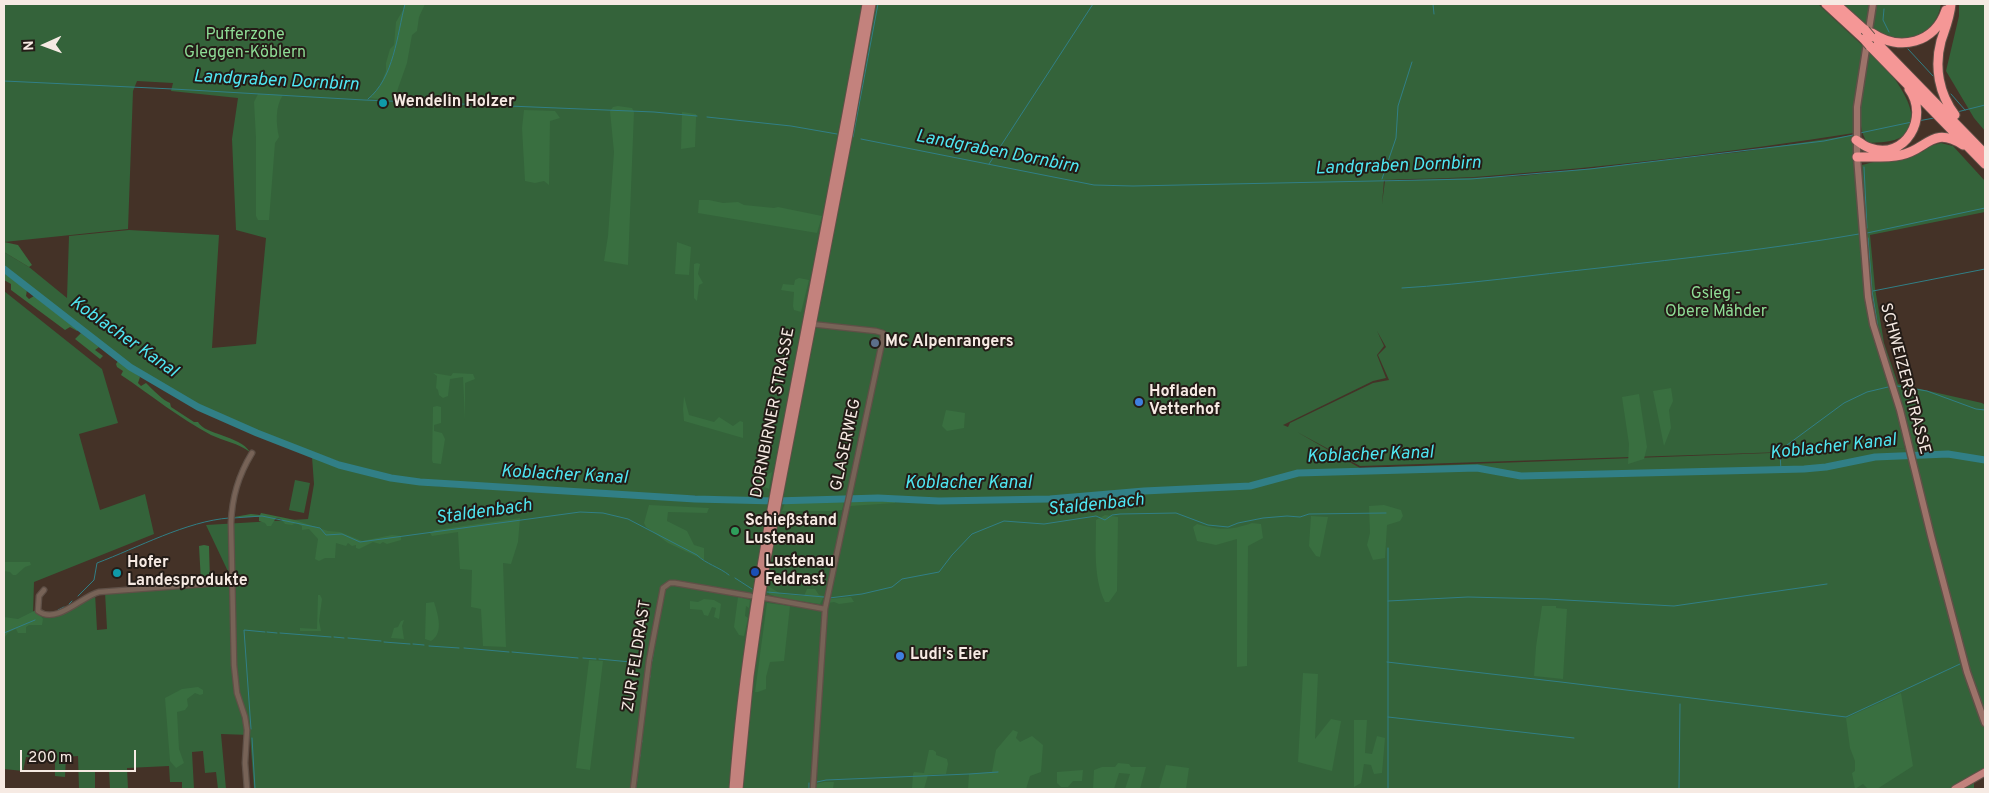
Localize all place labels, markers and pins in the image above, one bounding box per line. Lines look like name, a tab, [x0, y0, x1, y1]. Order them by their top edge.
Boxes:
place label: Wendelin Holzer	[393, 93, 515, 113]
marker: Wendelin Holzer	[377, 97, 389, 109]
place label: MC Alpenrangers	[885, 333, 1014, 353]
marker: MC Alpenrangers	[869, 337, 881, 349]
place label: Hofladen Vetterhof	[1149, 383, 1220, 421]
marker: Hofladen Vetterhof	[1133, 396, 1145, 408]
place label: Schießstand Lustenau	[745, 512, 837, 550]
marker: Schießstand Lustenau	[729, 525, 741, 537]
place label: Lustenau Feldrast	[765, 553, 834, 591]
place label: Hofer Landesprodukte	[127, 554, 248, 592]
marker: Lustenau Feldrast	[749, 566, 761, 578]
marker: Hofer Landesprodukte	[111, 567, 123, 579]
place label: Ludi's Eier	[910, 646, 988, 666]
marker: Ludi's Eier	[894, 650, 906, 662]

